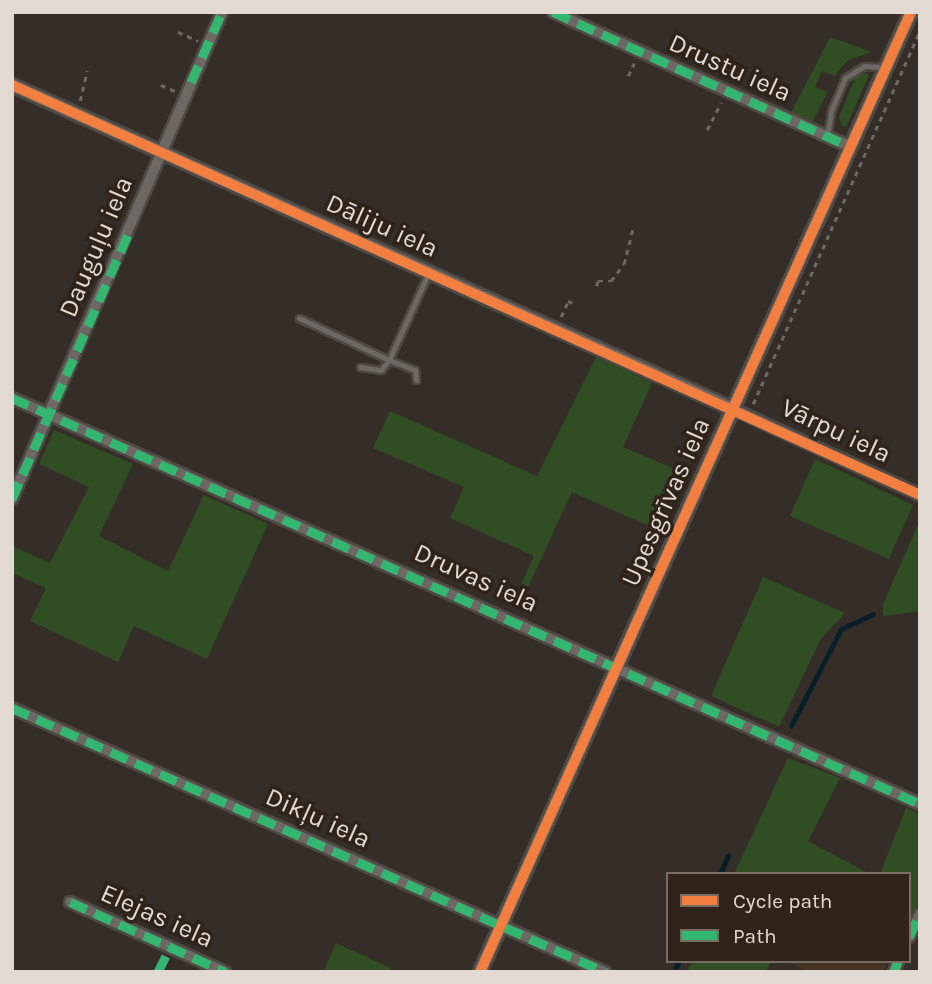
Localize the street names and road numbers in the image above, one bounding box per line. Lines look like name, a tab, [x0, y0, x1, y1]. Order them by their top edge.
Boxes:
street label: Drustu iela	[664, 27, 796, 109]
street label: Dauguļu iela	[52, 172, 140, 322]
street label: Dāliju iela	[321, 187, 443, 265]
street label: Vārpu iela	[776, 392, 896, 470]
street label: Upesgrīvas iela	[615, 413, 717, 591]
street label: Druvas iela	[409, 537, 543, 619]
street label: Dikļu iela	[261, 781, 375, 855]
street label: Elejas iela	[96, 877, 218, 955]

